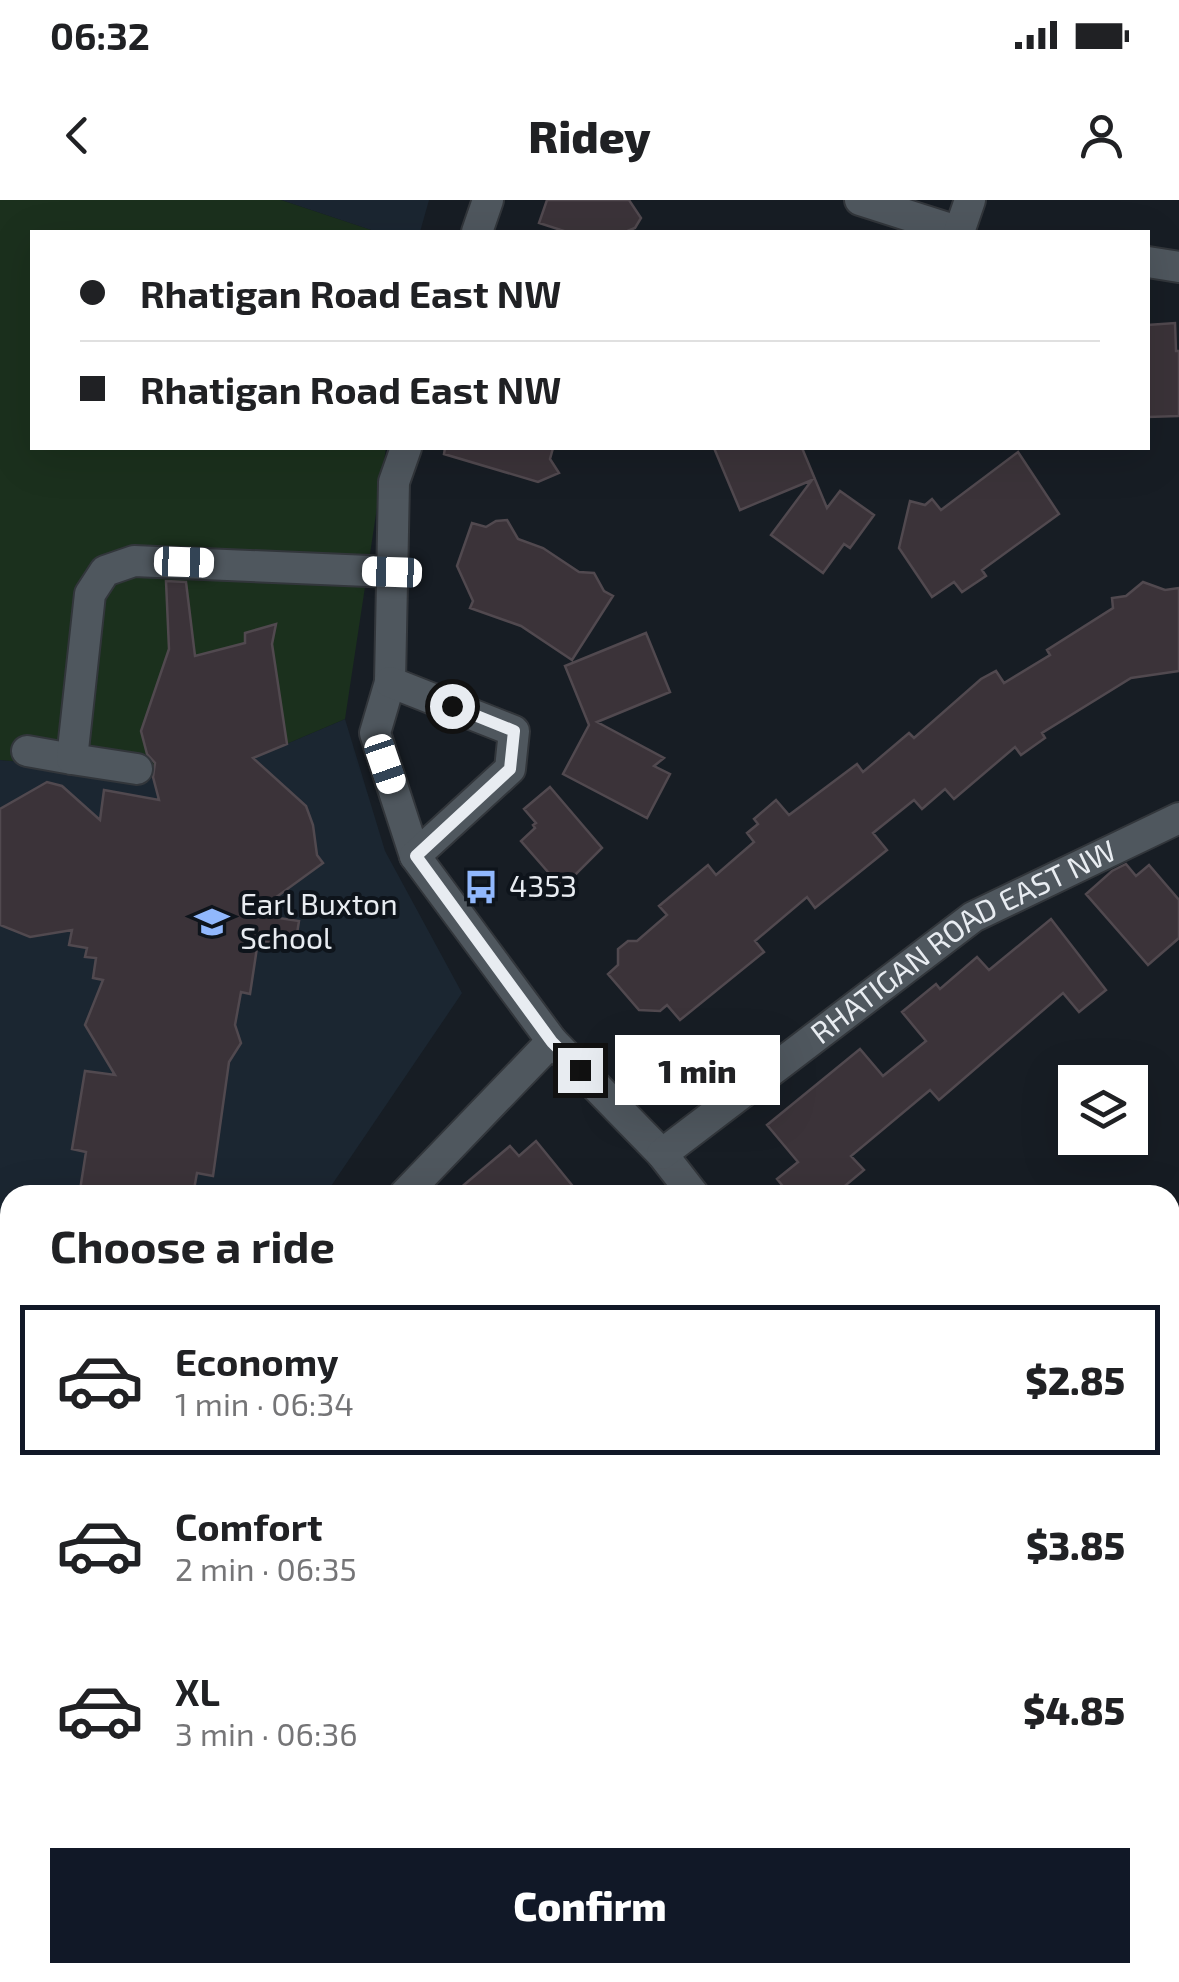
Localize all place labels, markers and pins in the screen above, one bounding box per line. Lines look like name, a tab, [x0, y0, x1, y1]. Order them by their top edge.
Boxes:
place label: 4353	[509, 867, 577, 903]
bus stop icon: 4353	[462, 868, 500, 906]
place label: Earl Buxton School	[240, 885, 398, 955]
school or university icon: Earl Buxton School	[193, 903, 231, 941]

